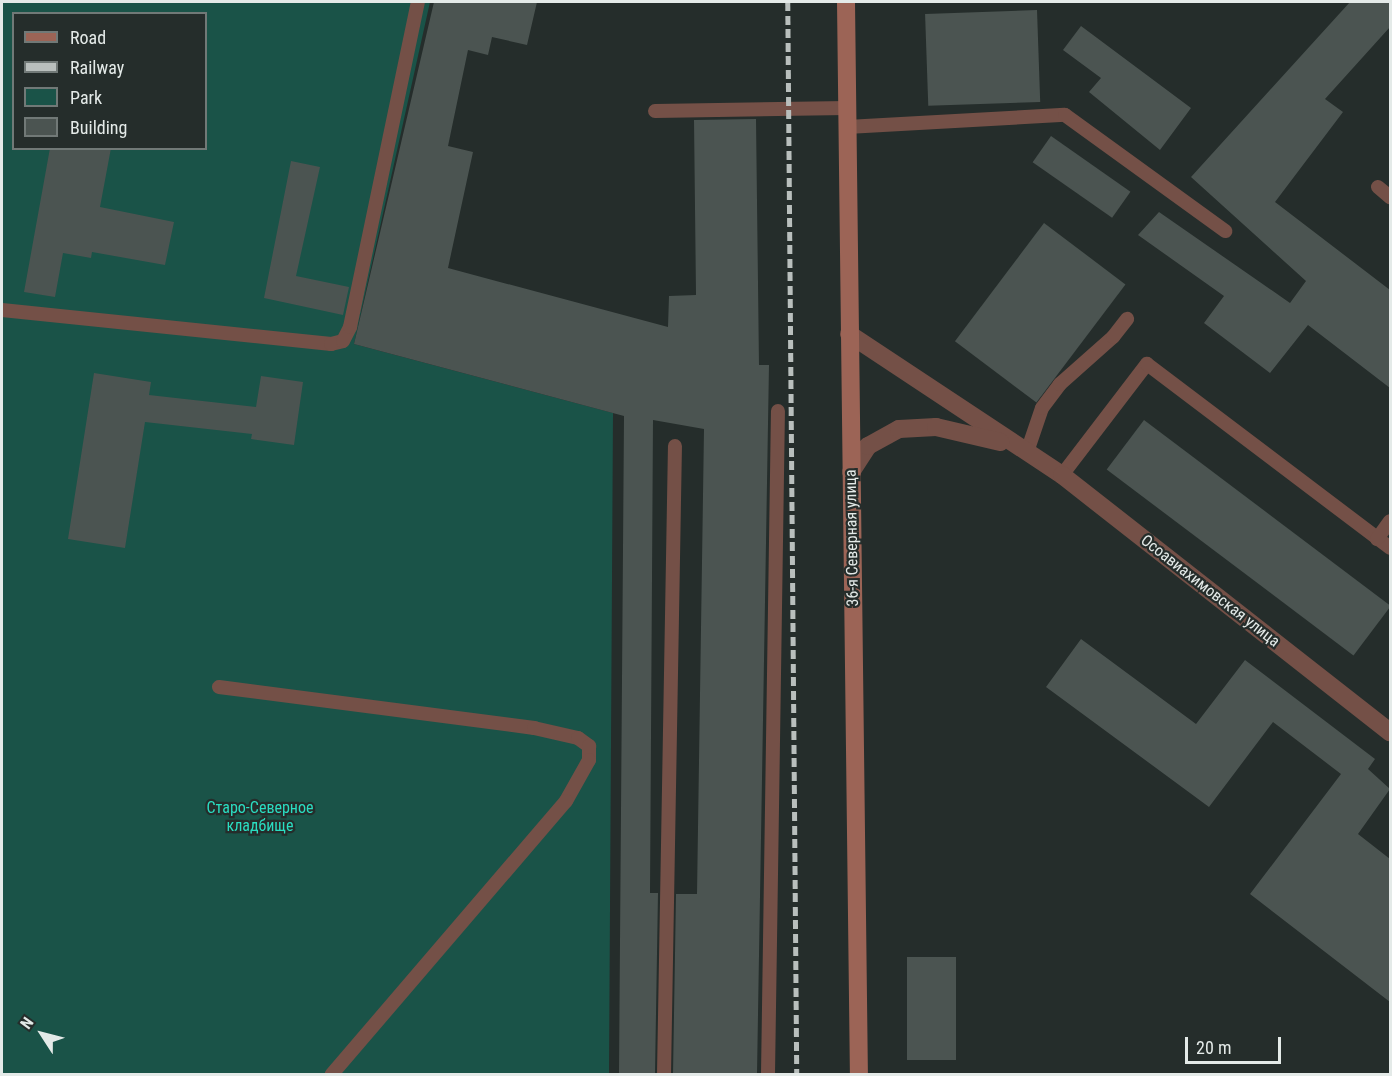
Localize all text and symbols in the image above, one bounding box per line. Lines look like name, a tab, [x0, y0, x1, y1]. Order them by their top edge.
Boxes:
legend	[12, 12, 207, 150]
text: Road	[70, 27, 106, 48]
text: Railway	[70, 57, 124, 78]
text: Park	[70, 87, 102, 108]
text: Building	[70, 117, 127, 138]
street label: 36-я Северная улица	[841, 469, 863, 607]
street label: Осоавиахимовская улица	[1137, 531, 1283, 651]
park label: Старо-Северное кладбище	[207, 798, 313, 836]
north arrow	[12, 1004, 72, 1064]
text: N	[16, 1014, 38, 1033]
scale bar	[1188, 1025, 1284, 1063]
text: 20 m	[1196, 1037, 1231, 1058]

